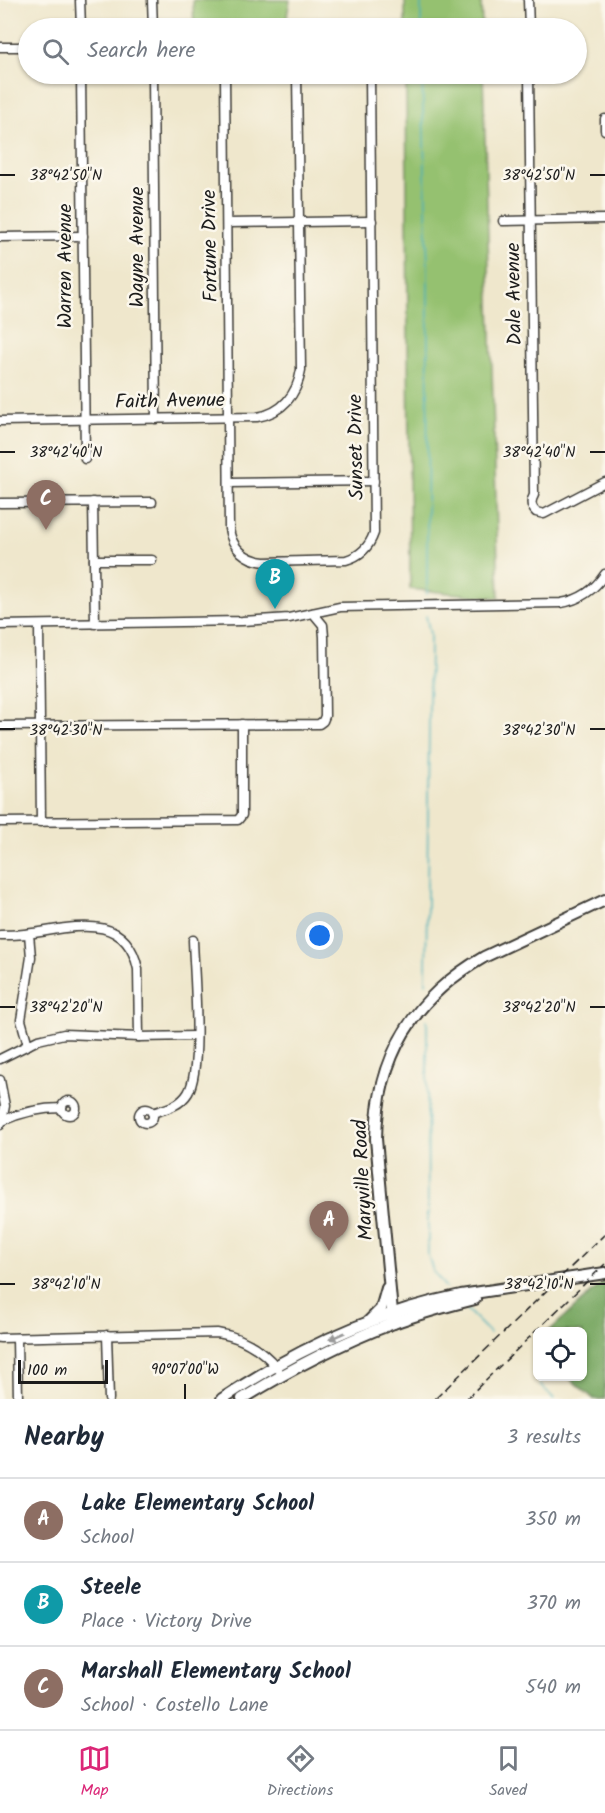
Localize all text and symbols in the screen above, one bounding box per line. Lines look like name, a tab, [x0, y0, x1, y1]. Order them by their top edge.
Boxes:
search box	[18, 18, 587, 84]
text: Search here	[87, 34, 195, 69]
icon: search	[39, 35, 72, 68]
text: 38°42'50"N	[30, 164, 102, 188]
text: 38°42'50"N	[503, 164, 575, 188]
street label: Wayne Avenue	[122, 187, 154, 307]
street label: Fortune Drive	[194, 189, 228, 303]
street label: Warren Avenue	[50, 204, 82, 328]
street label: Dale Avenue	[498, 242, 532, 346]
street label: Faith Avenue	[115, 385, 225, 419]
street label: Sunset Drive	[340, 394, 374, 500]
text: 38°42'40"N	[30, 441, 102, 465]
text: 38°42'40"N	[503, 441, 575, 465]
pin: C	[26, 480, 66, 530]
pin: B	[256, 560, 294, 609]
text: 38°42'30"N	[29, 719, 103, 743]
text: 38°42'30"N	[502, 719, 576, 743]
your location	[305, 921, 334, 950]
text: 38°42'20"N	[29, 996, 103, 1020]
text: 38°42'20"N	[502, 996, 576, 1020]
street label: Maryville Road	[345, 1118, 383, 1241]
pin: A	[310, 1202, 348, 1251]
text: 38°42'10"N	[31, 1273, 101, 1297]
text: 38°42'10"N	[504, 1273, 574, 1297]
map controls	[533, 1327, 587, 1381]
button: locate	[533, 1327, 587, 1381]
one-way arrow	[328, 1331, 346, 1341]
scale bar	[18, 1357, 108, 1384]
text: 100 m	[27, 1358, 67, 1383]
text: 90°07'00"W	[151, 1358, 219, 1382]
text: Nearby	[24, 1417, 104, 1459]
text: 3 results	[507, 1422, 581, 1454]
text: Lake Elementary School	[81, 1487, 314, 1522]
text: A	[37, 1504, 50, 1536]
text: 350 m	[525, 1504, 581, 1536]
text: School	[81, 1522, 134, 1554]
text: Steele	[81, 1571, 141, 1606]
text: B	[37, 1588, 50, 1620]
text: 370 m	[526, 1588, 581, 1620]
text: Place · Victory Drive	[81, 1606, 252, 1638]
text: Marshall Elementary School	[81, 1655, 351, 1690]
text: C	[37, 1672, 50, 1704]
text: 540 m	[525, 1672, 581, 1704]
text: School · Costello Lane	[81, 1690, 268, 1722]
tab: Map	[78, 1742, 111, 1803]
tab: Directions	[267, 1742, 333, 1803]
tab: Saved	[489, 1742, 527, 1803]

